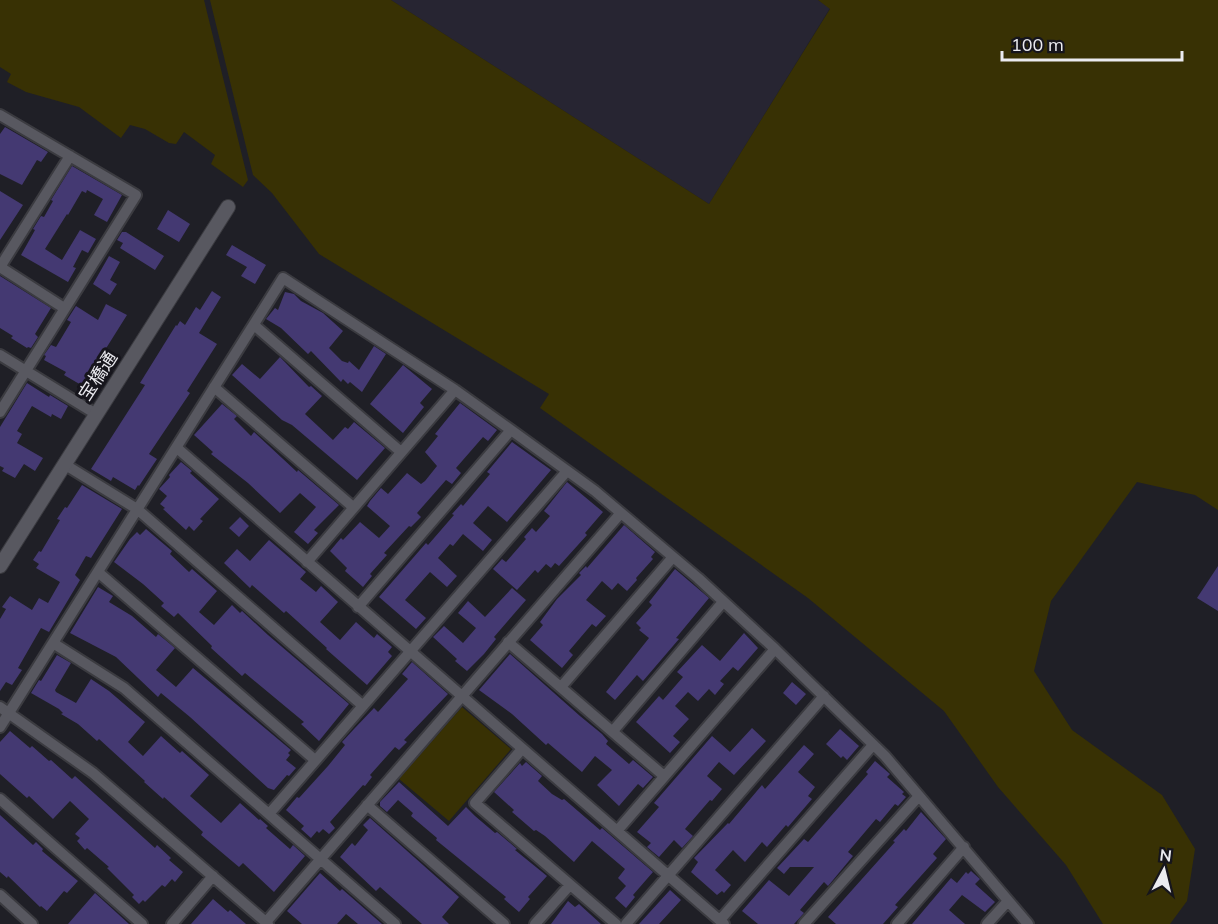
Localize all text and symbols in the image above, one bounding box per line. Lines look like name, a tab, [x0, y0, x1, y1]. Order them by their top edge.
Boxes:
scale bar	[1002, 24, 1182, 62]
text: 100 m	[1011, 33, 1064, 56]
street label: 宝橋通	[73, 347, 122, 405]
north arrow	[1134, 840, 1194, 900]
text: N	[1159, 844, 1173, 866]

